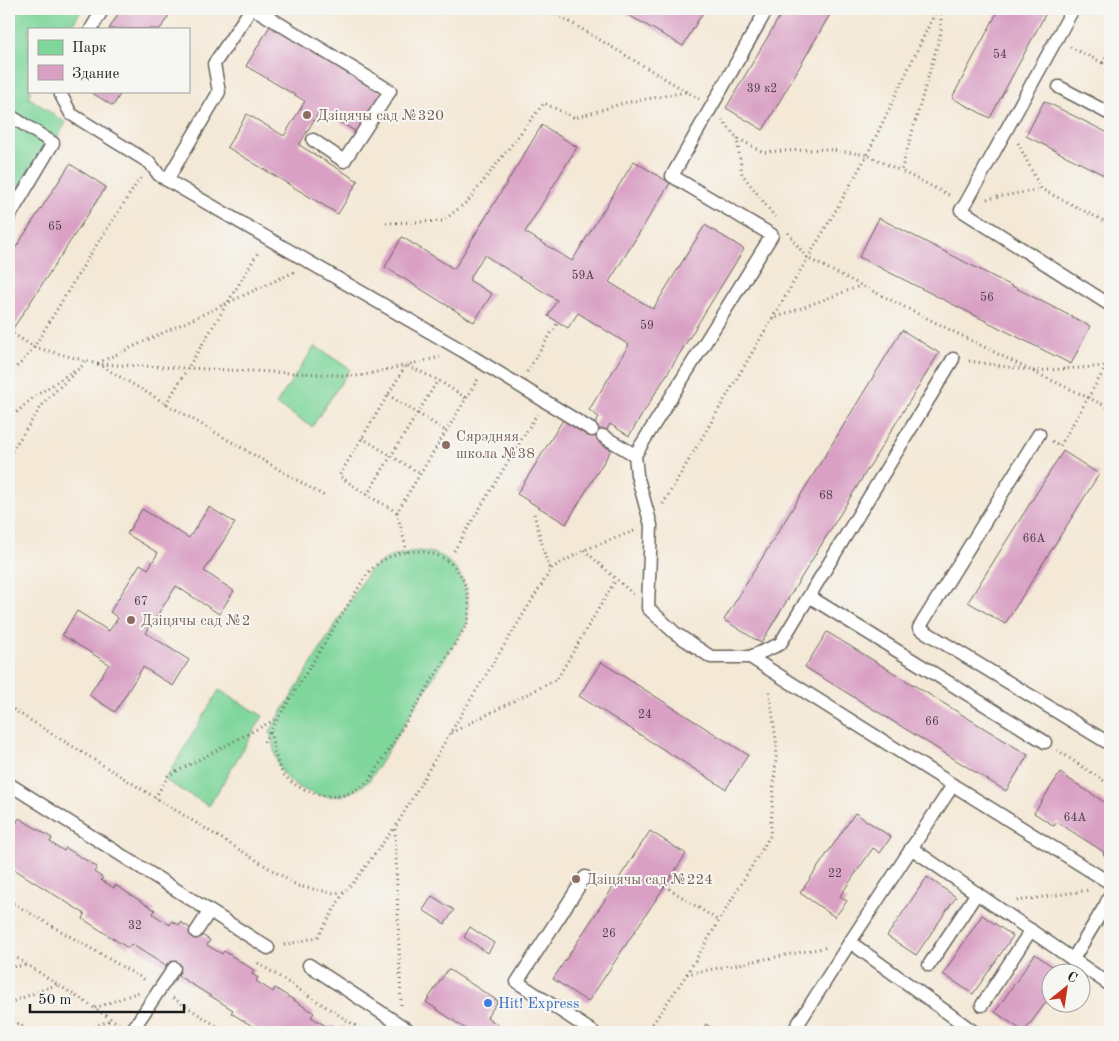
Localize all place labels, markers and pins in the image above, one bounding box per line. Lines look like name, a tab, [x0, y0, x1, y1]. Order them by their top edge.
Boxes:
marker: Дзіцячы сад №320	[301, 109, 313, 121]
place label: Дзіцячы сад №320	[317, 109, 444, 124]
place label: Сярэдняя школа №38	[456, 430, 535, 462]
marker: Сярэдняя школа №38	[440, 439, 452, 451]
marker: Дзіцячы сад №2	[125, 614, 137, 626]
place label: Дзіцячы сад №2	[141, 614, 251, 629]
marker: Дзіцячы сад №224	[570, 873, 582, 885]
place label: Дзіцячы сад №224	[586, 873, 713, 888]
marker: Hit! Express	[482, 997, 494, 1009]
place label: Hit! Express	[498, 997, 580, 1012]

